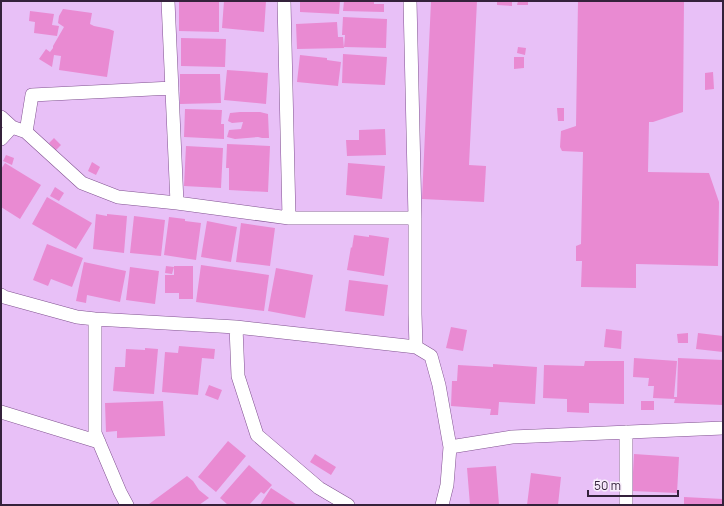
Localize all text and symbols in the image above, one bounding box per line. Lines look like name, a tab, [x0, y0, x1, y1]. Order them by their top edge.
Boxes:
scale bar	[588, 472, 678, 498]
text: 50 m	[594, 477, 621, 494]

